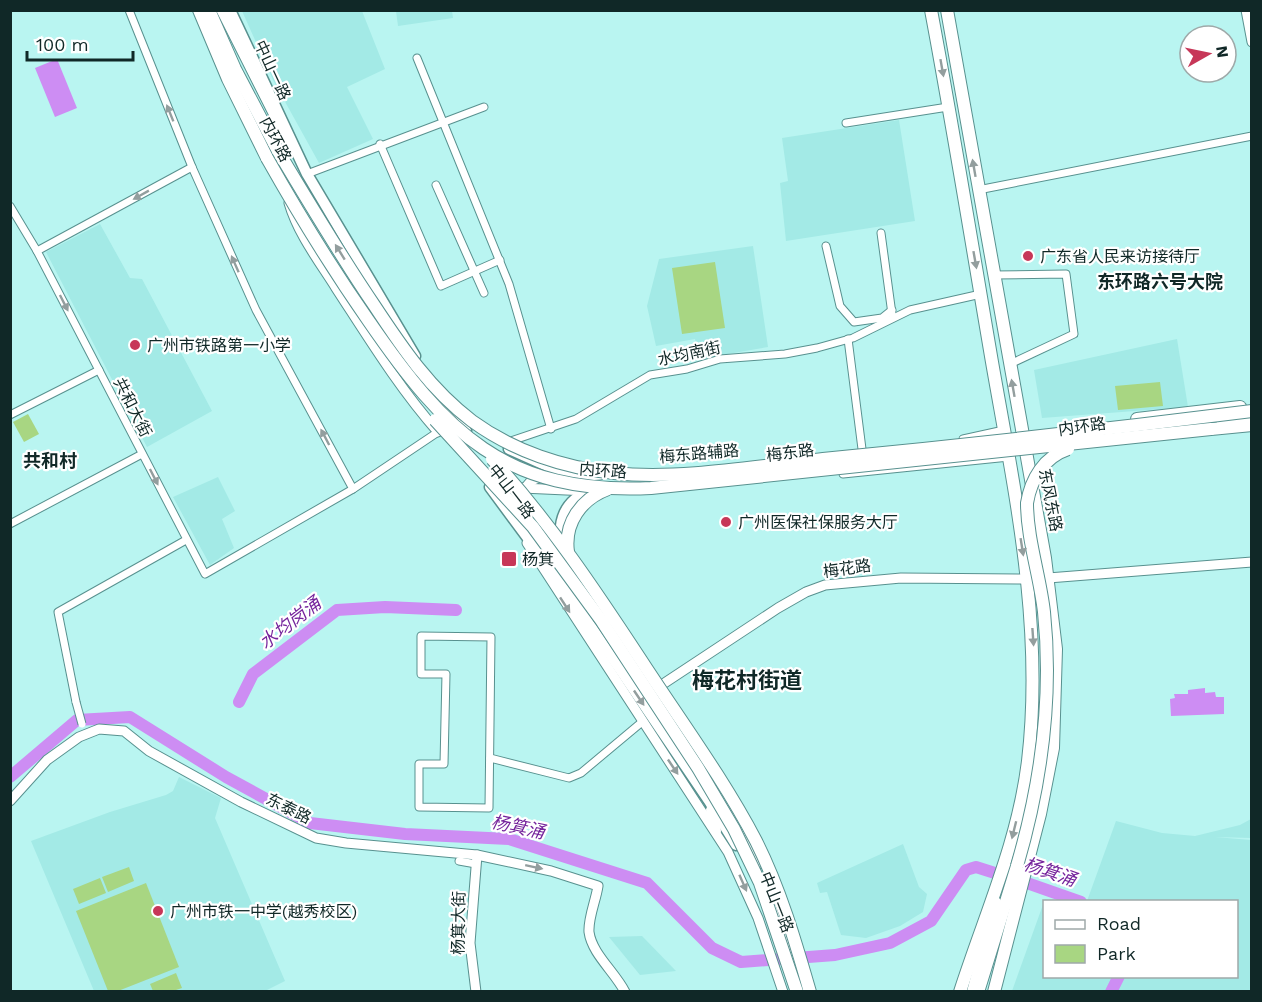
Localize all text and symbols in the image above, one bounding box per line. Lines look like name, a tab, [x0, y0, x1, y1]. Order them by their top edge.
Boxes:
scale bar	[27, 24, 134, 62]
north arrow	[1178, 24, 1238, 84]
text: 100 m	[36, 34, 89, 55]
street label: 中山一路	[250, 37, 295, 103]
text: N	[1212, 44, 1233, 59]
one-way arrow	[937, 59, 946, 78]
one-way arrow	[165, 103, 175, 121]
street label: 内环路	[256, 114, 295, 165]
one-way arrow	[969, 158, 978, 177]
one-way arrow	[132, 190, 149, 200]
one-way arrow	[334, 244, 345, 260]
place label: 广东省人民来访接待厅	[1040, 247, 1200, 266]
marker: 广东省人民来访接待厅	[1021, 249, 1035, 263]
one-way arrow	[971, 251, 980, 270]
one-way arrow	[231, 256, 240, 273]
district label: 东环路六号大院	[1097, 271, 1223, 292]
one-way arrow	[59, 295, 69, 312]
place label: 广州市铁路第一小学	[147, 336, 291, 355]
marker: 广州市铁路第一小学	[128, 338, 142, 352]
street label: 水均南街	[656, 338, 722, 369]
street label: 共和大街	[110, 374, 156, 440]
one-way arrow	[1009, 378, 1018, 397]
street label: 内环路	[1057, 414, 1107, 439]
one-way arrow	[320, 429, 330, 446]
street label: 梅东路	[765, 440, 815, 465]
street label: 梅东路辅路	[658, 441, 740, 466]
district label: 共和村	[23, 450, 77, 471]
street label: 内环路	[578, 459, 628, 482]
street label: 中山一路	[484, 460, 539, 522]
street label: 东风东路	[1035, 467, 1066, 533]
one-way arrow	[149, 468, 158, 485]
place label: 广州医保社保服务大厅	[738, 513, 898, 532]
marker: 广州医保社保服务大厅	[719, 515, 733, 529]
one-way arrow	[1018, 538, 1027, 557]
marker: 杨箕	[500, 550, 518, 568]
place label: 杨箕	[522, 550, 554, 569]
street label: 梅花路	[822, 556, 872, 581]
water label: 水均岗涌	[255, 591, 326, 653]
one-way arrow	[559, 597, 570, 613]
one-way arrow	[1029, 627, 1038, 646]
district label: 梅花村街道	[692, 668, 802, 693]
one-way arrow	[633, 690, 645, 706]
one-way arrow	[667, 759, 678, 775]
street label: 东泰路	[263, 789, 315, 828]
water label: 杨箕涌	[490, 811, 549, 843]
one-way arrow	[1009, 821, 1019, 839]
water label: 杨箕涌	[1021, 853, 1081, 891]
one-way arrow	[525, 863, 544, 873]
street label: 中山一路	[756, 869, 797, 935]
one-way arrow	[738, 875, 748, 893]
street label: 杨箕大街	[448, 891, 469, 955]
legend	[1043, 900, 1238, 978]
place label: 广州市铁一中学(越秀校区)	[170, 902, 357, 921]
marker: 广州市铁一中学(越秀校区)	[151, 904, 165, 918]
text: Road	[1097, 913, 1141, 934]
text: Park	[1097, 943, 1136, 964]

